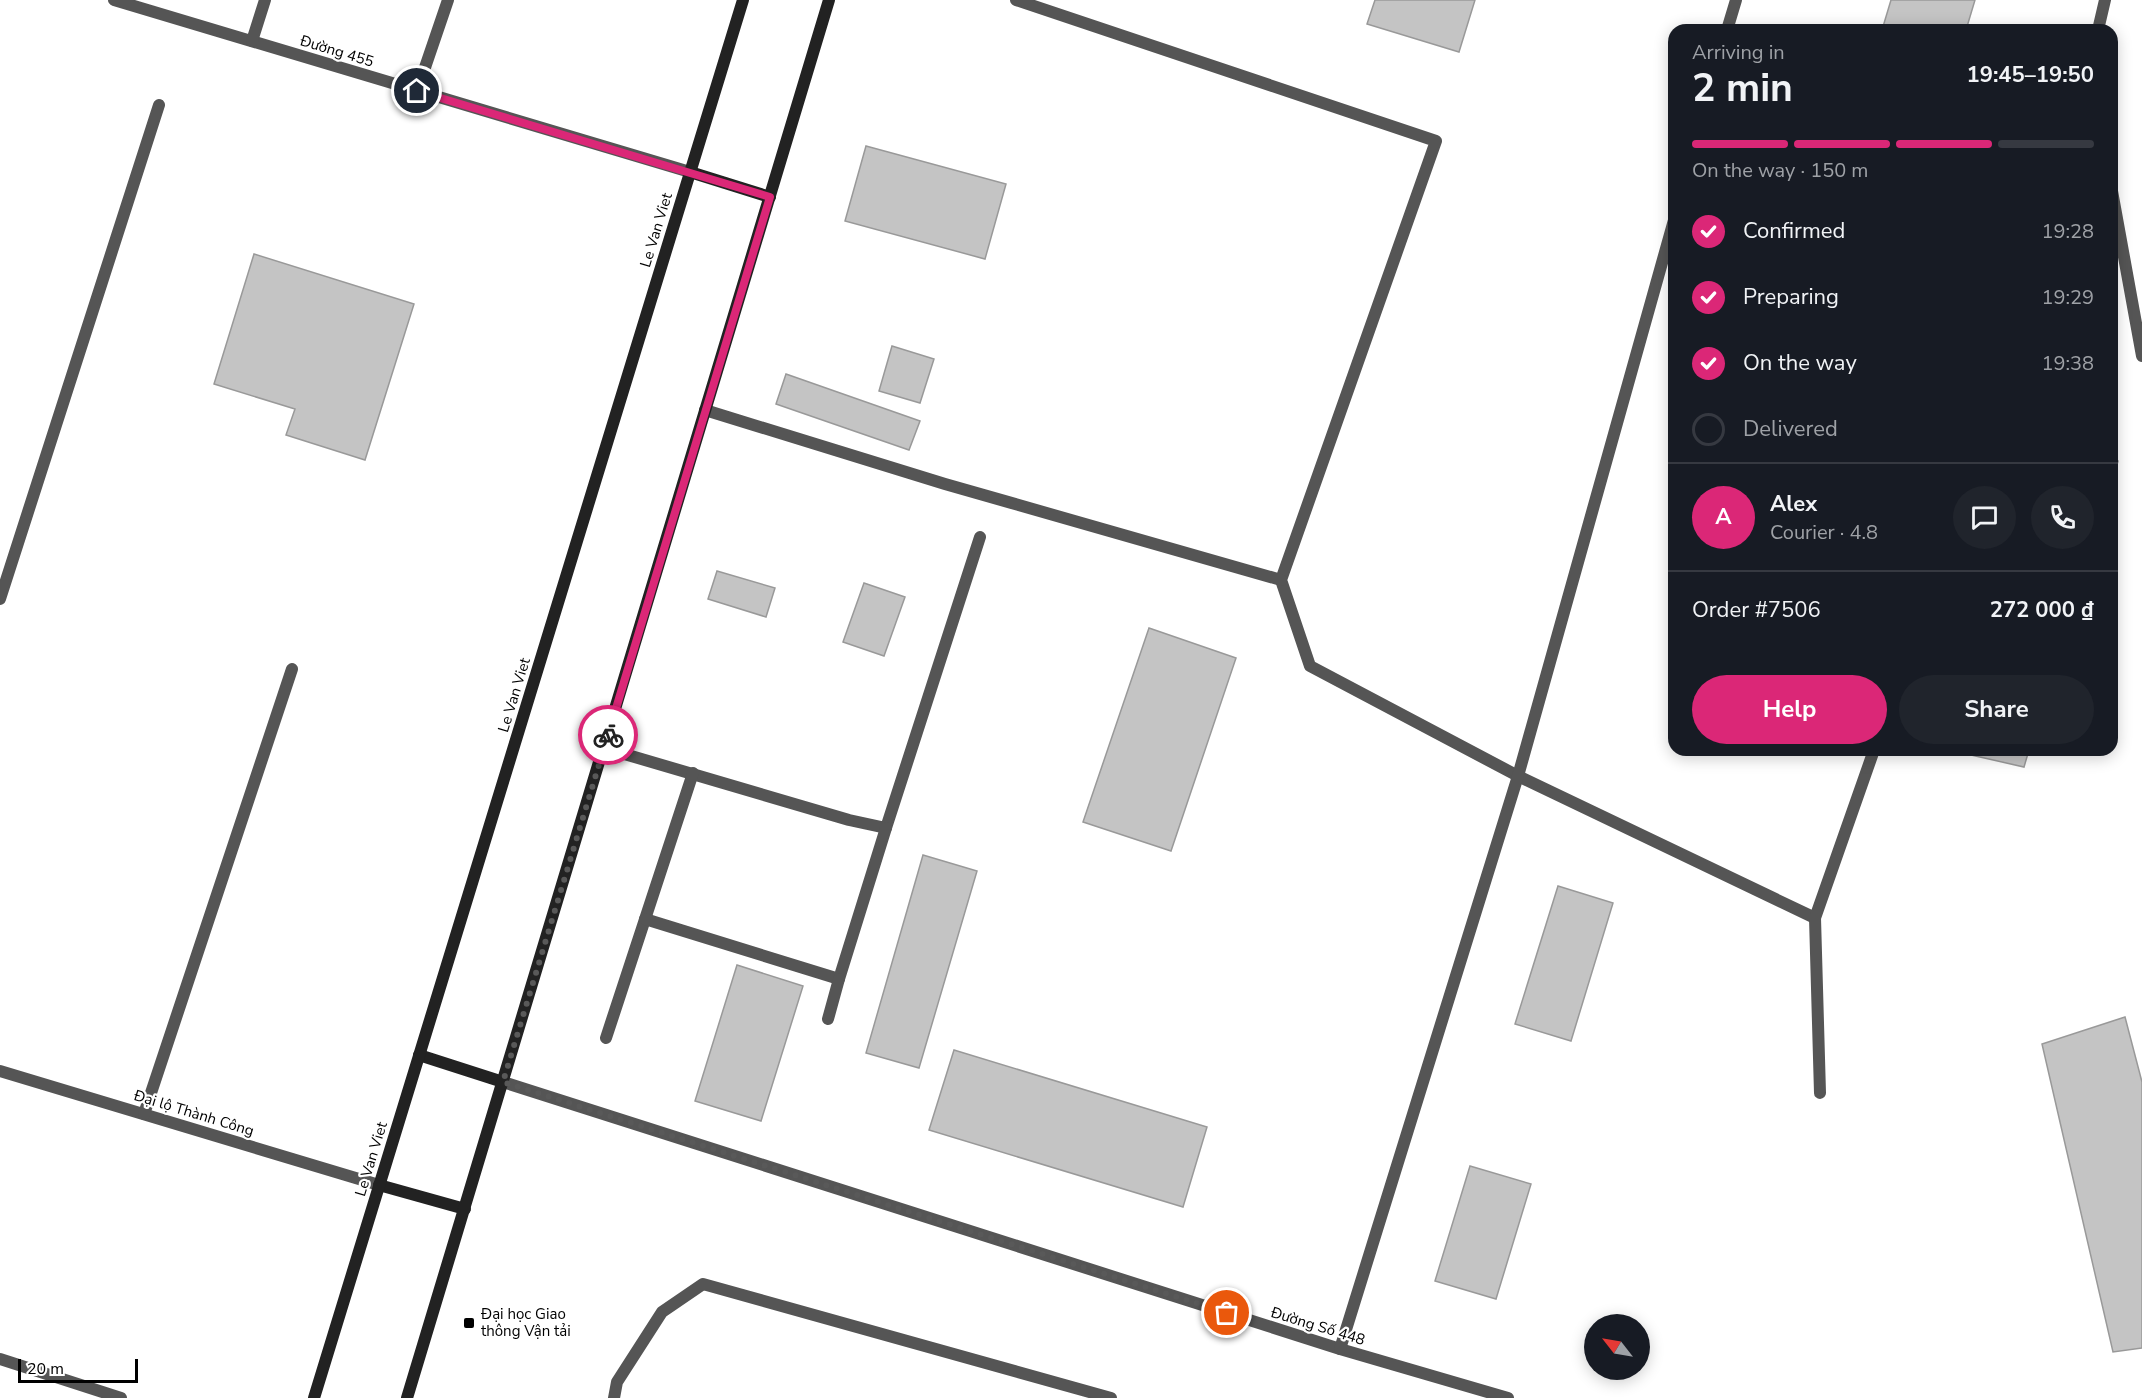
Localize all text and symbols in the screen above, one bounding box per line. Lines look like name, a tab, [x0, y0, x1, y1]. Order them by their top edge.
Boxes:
street label: Đường 455	[297, 30, 376, 72]
text: Arriving in	[1692, 39, 1785, 66]
text: 19:45–19:50	[1966, 60, 2094, 90]
text: 2 min	[1692, 62, 1793, 115]
pin	[391, 65, 442, 116]
icon: home	[400, 74, 433, 107]
text: On the way · 150 m	[1692, 157, 1868, 184]
street label: Le Van Viet	[635, 190, 677, 270]
icon: check	[1692, 215, 1725, 248]
text: Confirmed	[1743, 216, 1845, 246]
text: 19:28	[2041, 218, 2094, 245]
icon: check	[1692, 281, 1725, 314]
text: Preparing	[1743, 282, 1839, 312]
text: 19:29	[2041, 284, 2094, 311]
icon: check	[1692, 347, 1725, 380]
text: On the way	[1743, 348, 1857, 378]
text: 19:38	[2041, 350, 2094, 377]
text: Delivered	[1743, 414, 1838, 444]
button: chat	[1953, 486, 2016, 549]
button: phone	[2031, 486, 2094, 549]
text: Alex	[1770, 489, 1817, 519]
text: A	[1715, 502, 1732, 532]
text: Courier · 4.8	[1770, 519, 1878, 546]
text: Order #7506	[1692, 595, 1821, 625]
text: 272 000 ₫	[1990, 595, 2094, 625]
street label: Le Van Viet	[493, 655, 535, 735]
button: Help	[1692, 675, 1887, 744]
button: Share	[1899, 675, 2094, 744]
courier	[578, 705, 638, 765]
icon: bike	[592, 719, 625, 752]
street label: Đại lộ Thành Công	[131, 1085, 256, 1141]
street label: Le Van Viet	[350, 1119, 392, 1199]
pin	[1201, 1287, 1252, 1338]
icon: bag	[1210, 1296, 1243, 1329]
street label: Đường Số 448	[1268, 1302, 1368, 1350]
place label: Đại học Giao thông Vận tải	[480, 1304, 571, 1341]
north arrow	[1584, 1314, 1650, 1380]
map controls	[1584, 1314, 1650, 1380]
marker: Đại học Giao thông Vận tải	[462, 1316, 476, 1330]
scale bar	[18, 1356, 138, 1384]
text: 20 m	[27, 1358, 64, 1380]

